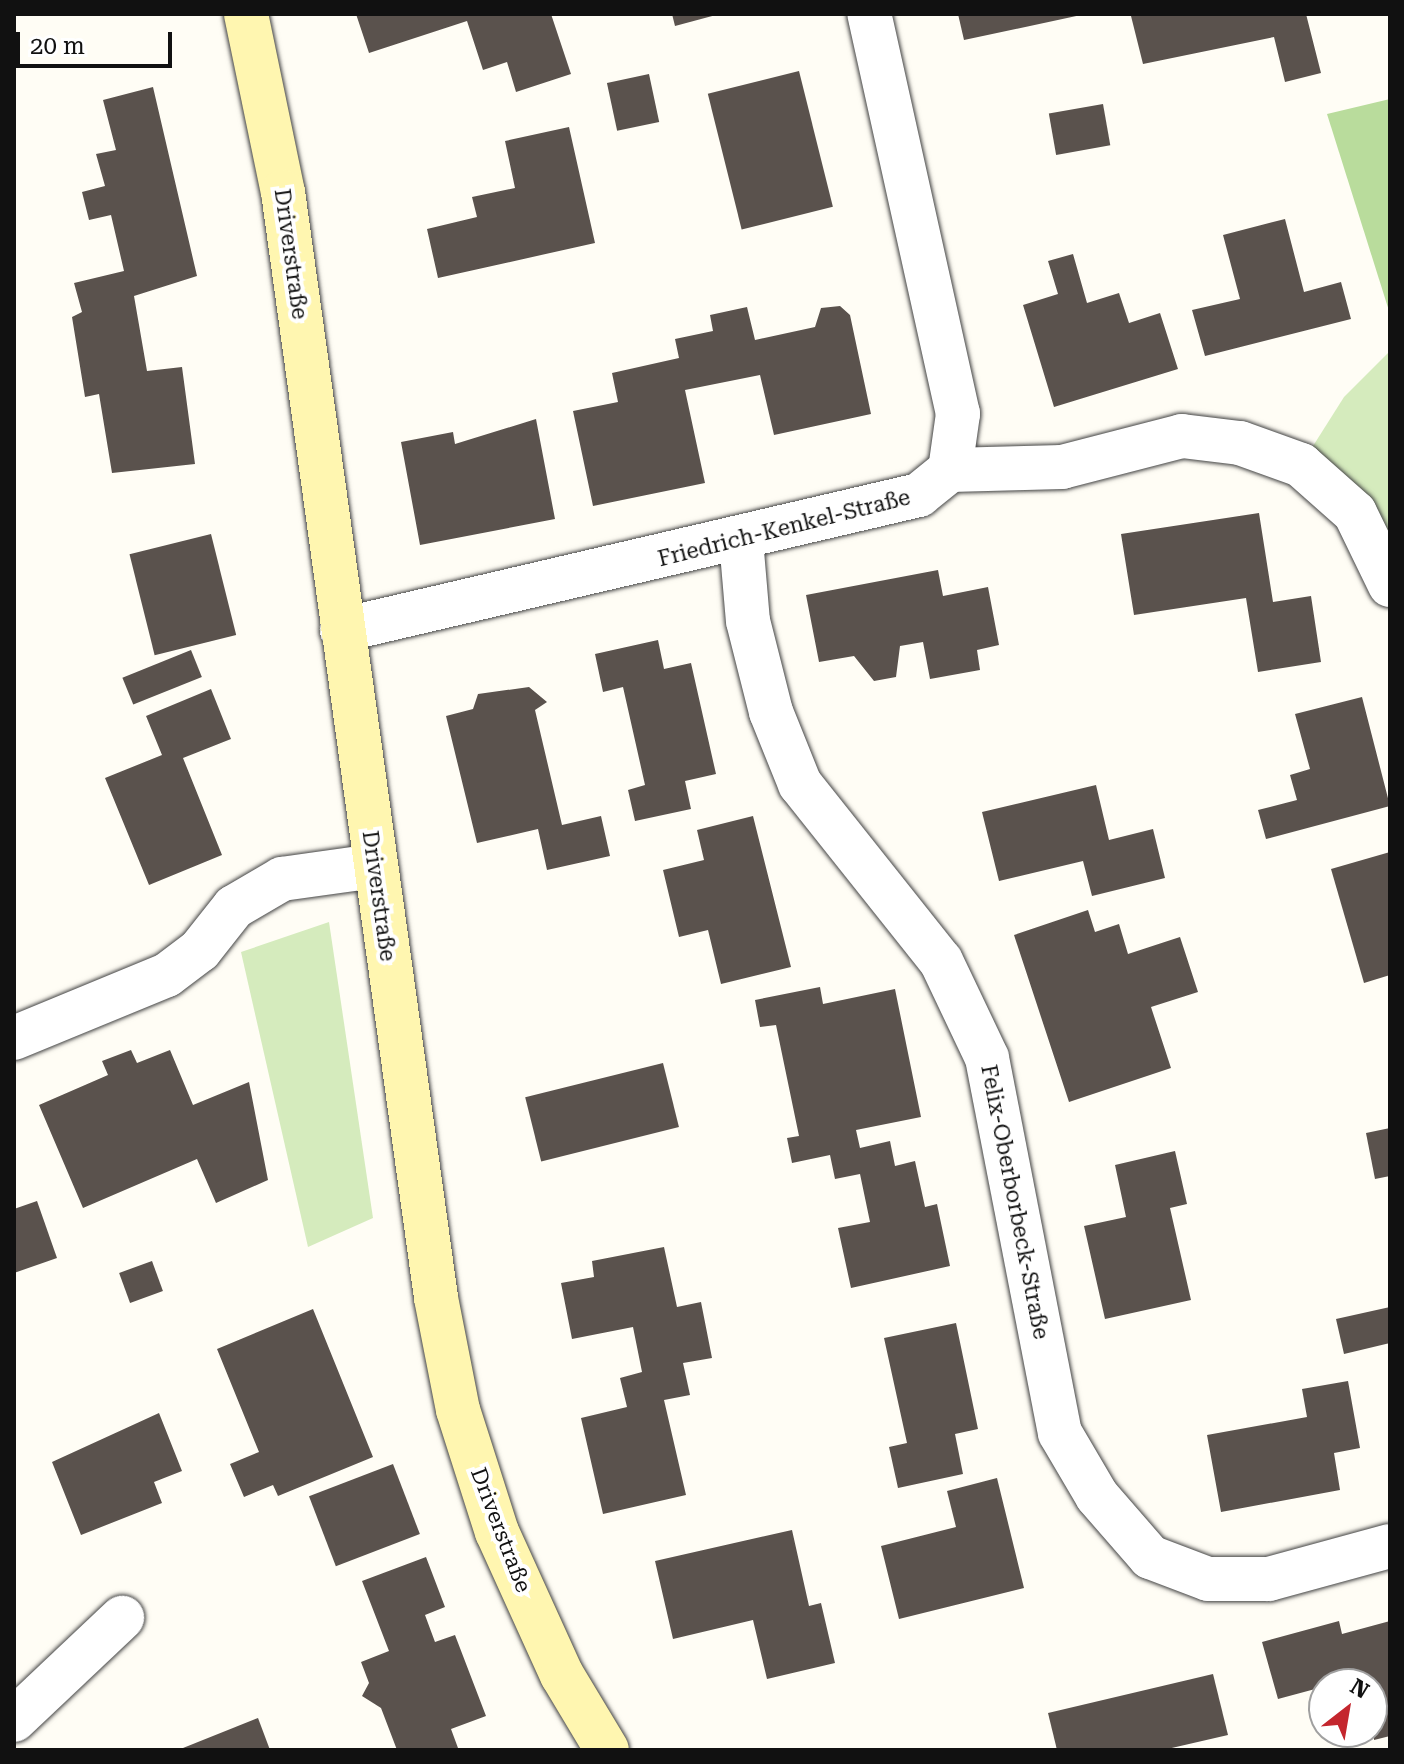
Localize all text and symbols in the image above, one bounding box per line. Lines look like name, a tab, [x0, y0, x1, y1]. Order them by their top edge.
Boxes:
scale bar	[20, 16, 176, 66]
text: 20 m	[30, 32, 85, 60]
street label: Driverstraße	[269, 187, 313, 321]
street label: Friedrich-Kenkel-Straße	[655, 484, 913, 572]
street label: Driverstraße	[357, 829, 401, 963]
street label: Felix-Oberborbeck-Straße	[975, 1062, 1055, 1342]
street label: Driverstraße	[465, 1464, 537, 1596]
north arrow	[1308, 1668, 1388, 1748]
text: N	[1346, 1674, 1373, 1704]

